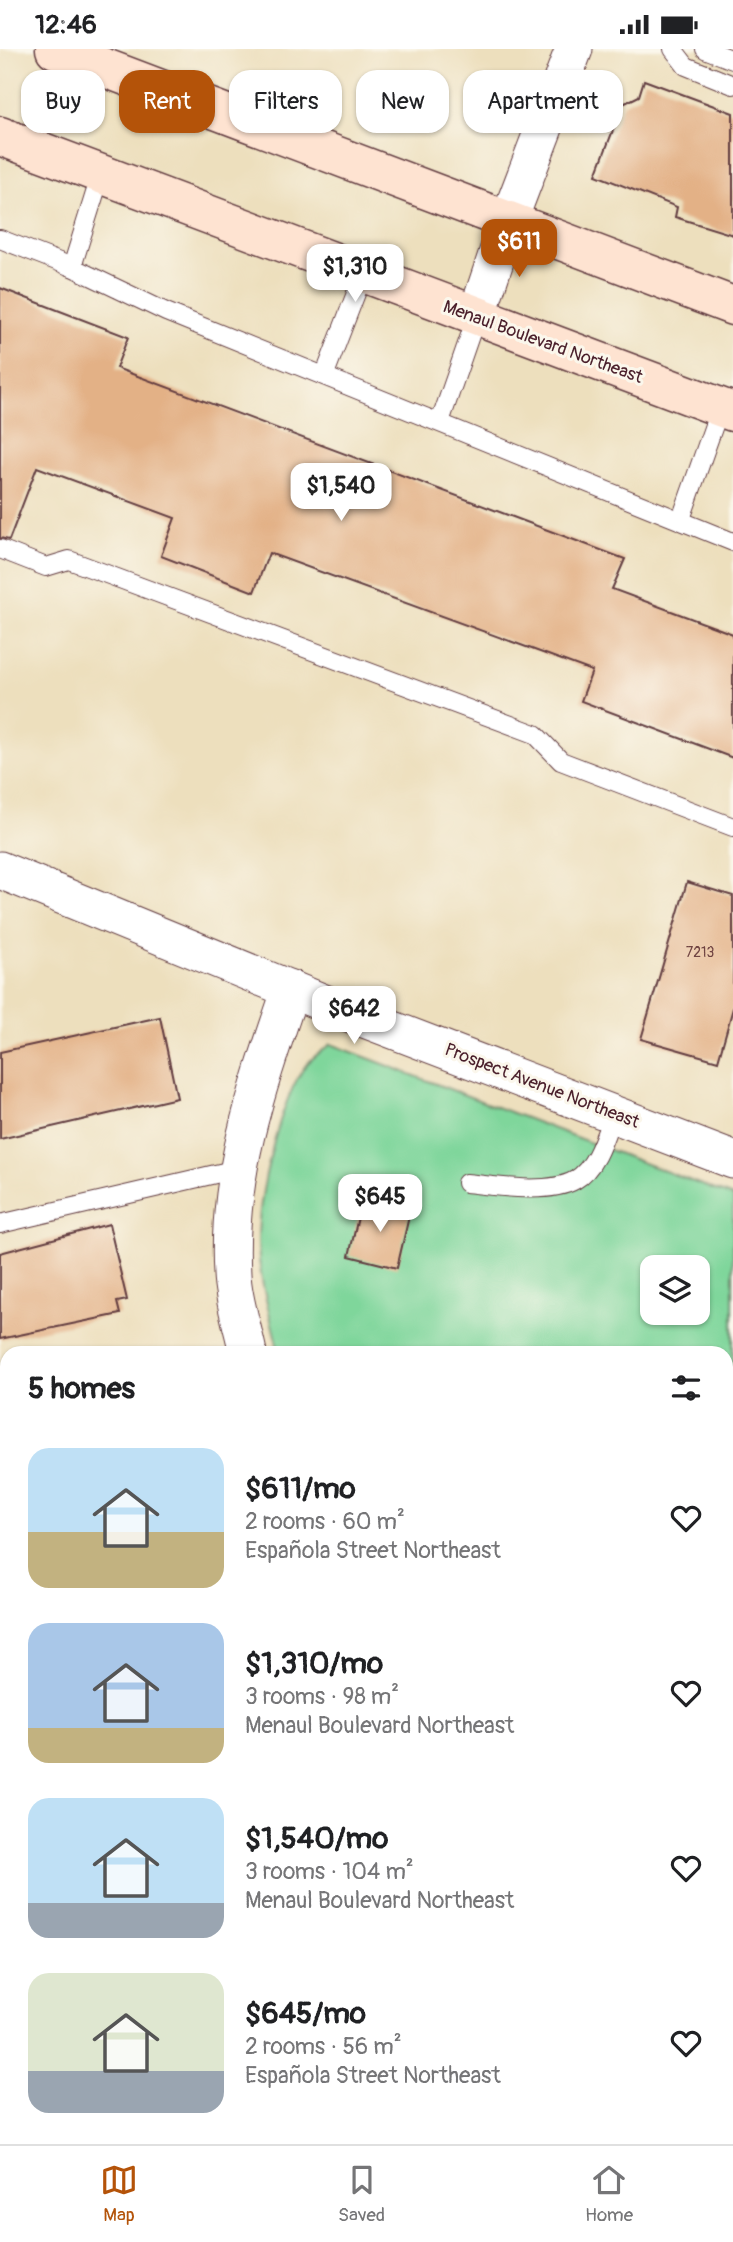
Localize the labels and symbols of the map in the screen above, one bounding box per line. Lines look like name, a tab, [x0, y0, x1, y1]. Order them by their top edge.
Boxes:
pin: $611	[478, 219, 560, 279]
pin: $1,310	[298, 245, 412, 304]
street label: Menaul Boulevard Northeast	[440, 295, 647, 389]
pin: $1,540	[284, 463, 398, 523]
house number: 7213	[686, 944, 714, 961]
pin: $642	[313, 986, 395, 1046]
street label: Prospect Avenue Northeast	[441, 1038, 643, 1134]
pin: $645	[339, 1175, 421, 1234]

